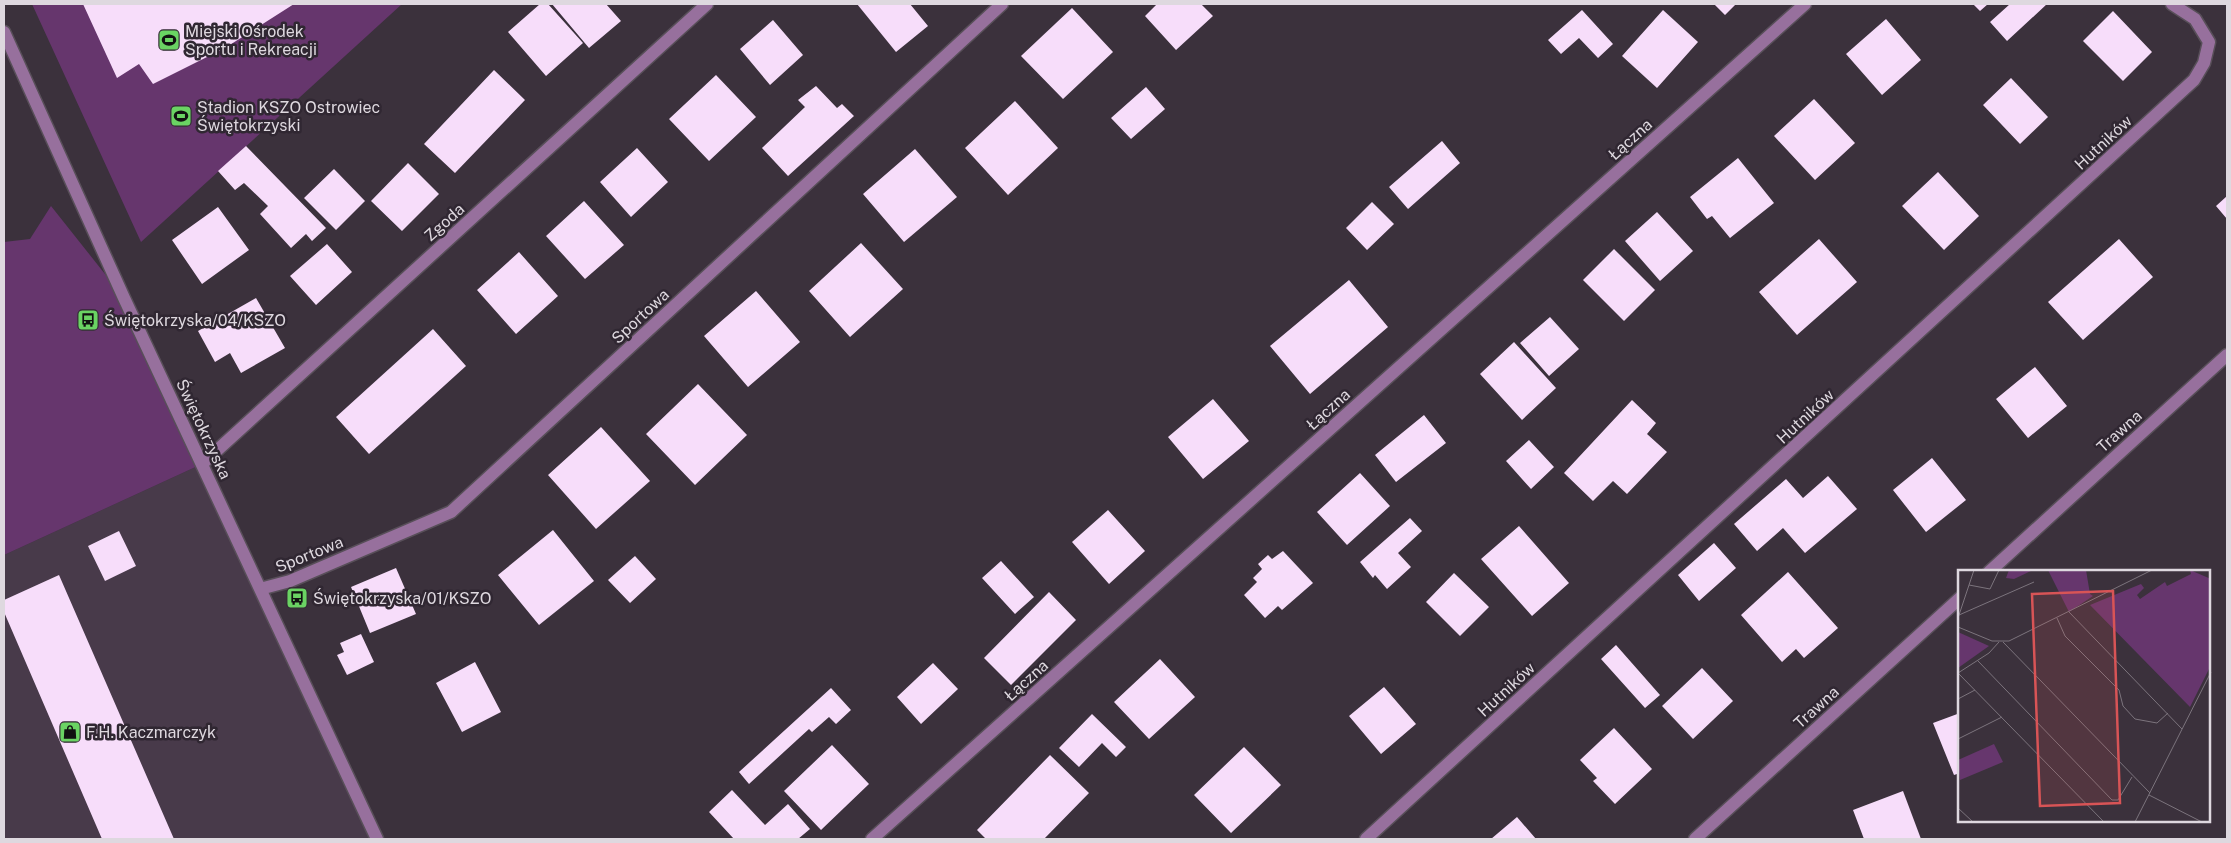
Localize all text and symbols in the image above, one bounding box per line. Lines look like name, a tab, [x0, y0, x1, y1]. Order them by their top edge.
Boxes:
place label: Miejski Ośrodek Sportu i Rekreacji	[185, 22, 317, 59]
sports icon: Miejski Ośrodek Sportu i Rekreacji	[157, 28, 181, 52]
place label: Stadion KSZO Ostrowiec Świętokrzyski	[197, 98, 380, 135]
sports icon: Stadion KSZO Ostrowiec Świętokrzyski	[169, 104, 193, 128]
street label: Hutników	[2071, 111, 2136, 174]
street label: Łączna	[1605, 115, 1656, 164]
street label: Zgoda	[420, 199, 468, 245]
street label: Sportowa	[608, 285, 673, 348]
bus stop icon: Świętokrzyska/04/KSZO	[76, 308, 100, 332]
place label: Świętokrzyska/04/KSZO	[104, 310, 286, 330]
street label: Świętokrzyska	[172, 376, 236, 482]
street label: Łączna	[1303, 385, 1354, 434]
street label: Hutników	[1773, 385, 1838, 448]
street label: Trawna	[2093, 406, 2146, 457]
street label: Sportowa	[273, 532, 346, 577]
inset map	[1958, 570, 2211, 823]
bus stop icon: Świętokrzyska/01/KSZO	[285, 586, 309, 610]
place label: Świętokrzyska/01/KSZO	[313, 588, 492, 608]
street label: Łączna	[1001, 656, 1052, 705]
street label: Hutników	[1474, 658, 1539, 721]
street label: Trawna	[1790, 682, 1843, 733]
shop icon: F.H. Kaczmarczyk	[58, 720, 82, 744]
place label: F.H. Kaczmarczyk	[86, 723, 216, 742]

